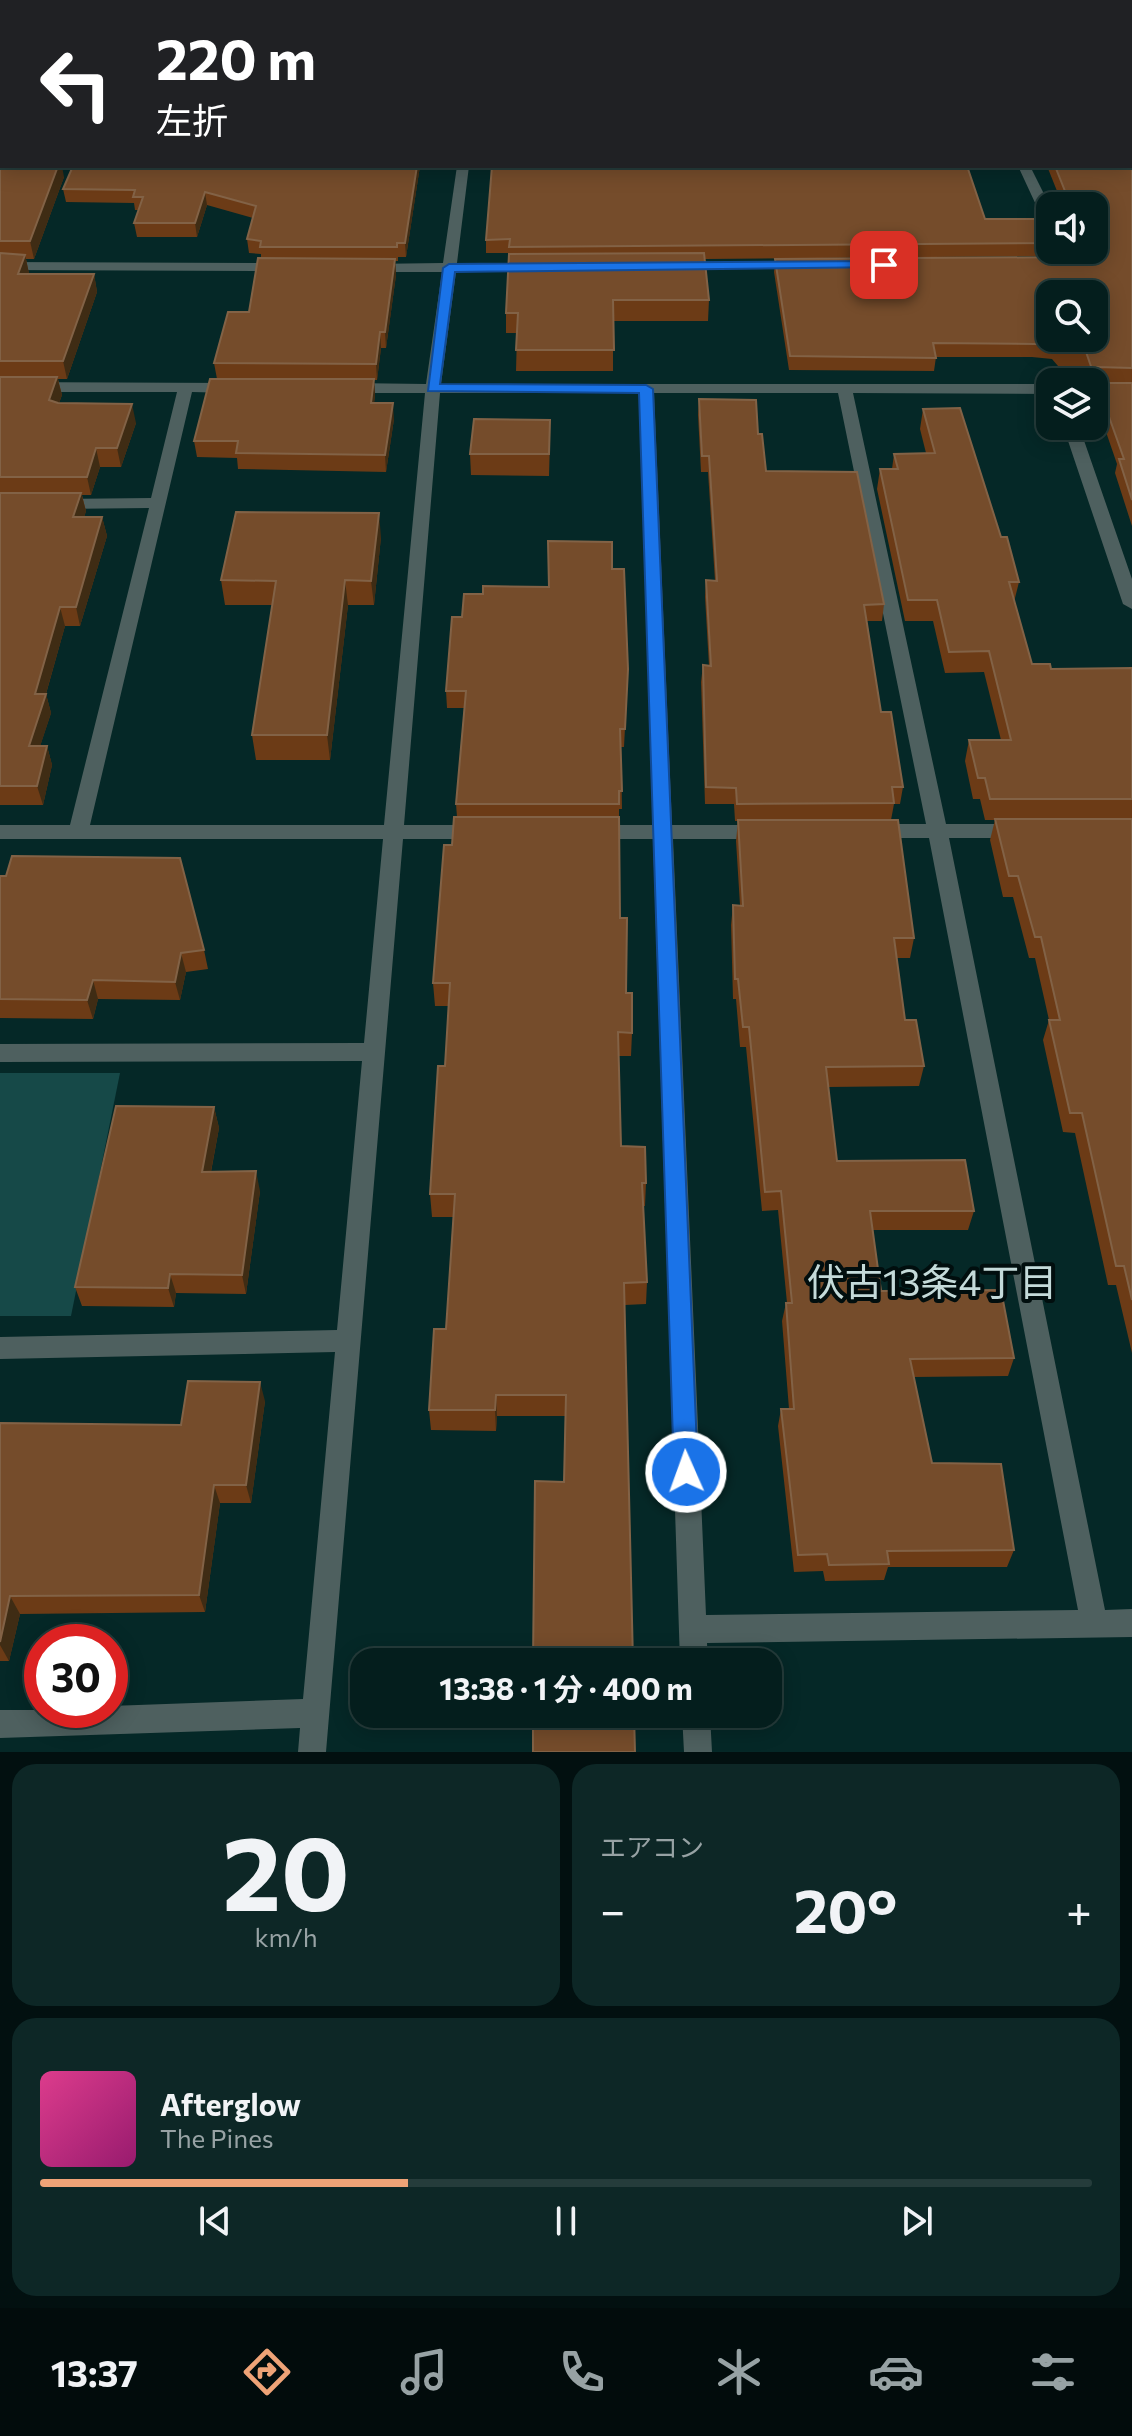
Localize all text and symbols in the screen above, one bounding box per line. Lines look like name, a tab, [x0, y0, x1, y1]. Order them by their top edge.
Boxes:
text: 220 m	[156, 23, 316, 92]
icon: left	[24, 32, 128, 136]
text: 左折	[156, 97, 228, 141]
map controls	[1036, 192, 1108, 440]
button: sound	[1036, 192, 1108, 264]
pin	[850, 231, 918, 299]
icon: arrive	[862, 243, 906, 287]
button: search	[1036, 280, 1108, 352]
button: layers	[1036, 368, 1108, 440]
district label: 伏古13条4丁目	[807, 1257, 1057, 1304]
position arrow	[644, 1430, 728, 1514]
speed limit sign: 30	[24, 1624, 128, 1728]
text: 13:38 · 1 分 · 400 m	[439, 1669, 693, 1706]
text: 20	[222, 1805, 350, 1932]
text: エアコン	[600, 1831, 704, 1862]
text: 20°	[794, 1872, 897, 1945]
text: −	[600, 1882, 625, 1936]
text: +	[1066, 1882, 1092, 1936]
text: km/h	[254, 1921, 318, 1952]
text: Afterglow	[160, 2085, 301, 2122]
text: The Pines	[160, 2122, 274, 2153]
icon: previous	[193, 2199, 237, 2243]
icon: pause	[544, 2199, 588, 2243]
icon: next	[895, 2199, 939, 2243]
icon: directions	[239, 2344, 295, 2400]
icon: music	[396, 2344, 452, 2400]
icon: phone	[554, 2344, 610, 2400]
icon: climate	[711, 2344, 767, 2400]
icon: car	[868, 2344, 924, 2400]
icon: filters	[1025, 2344, 1081, 2400]
text: 13:37	[51, 2350, 138, 2394]

